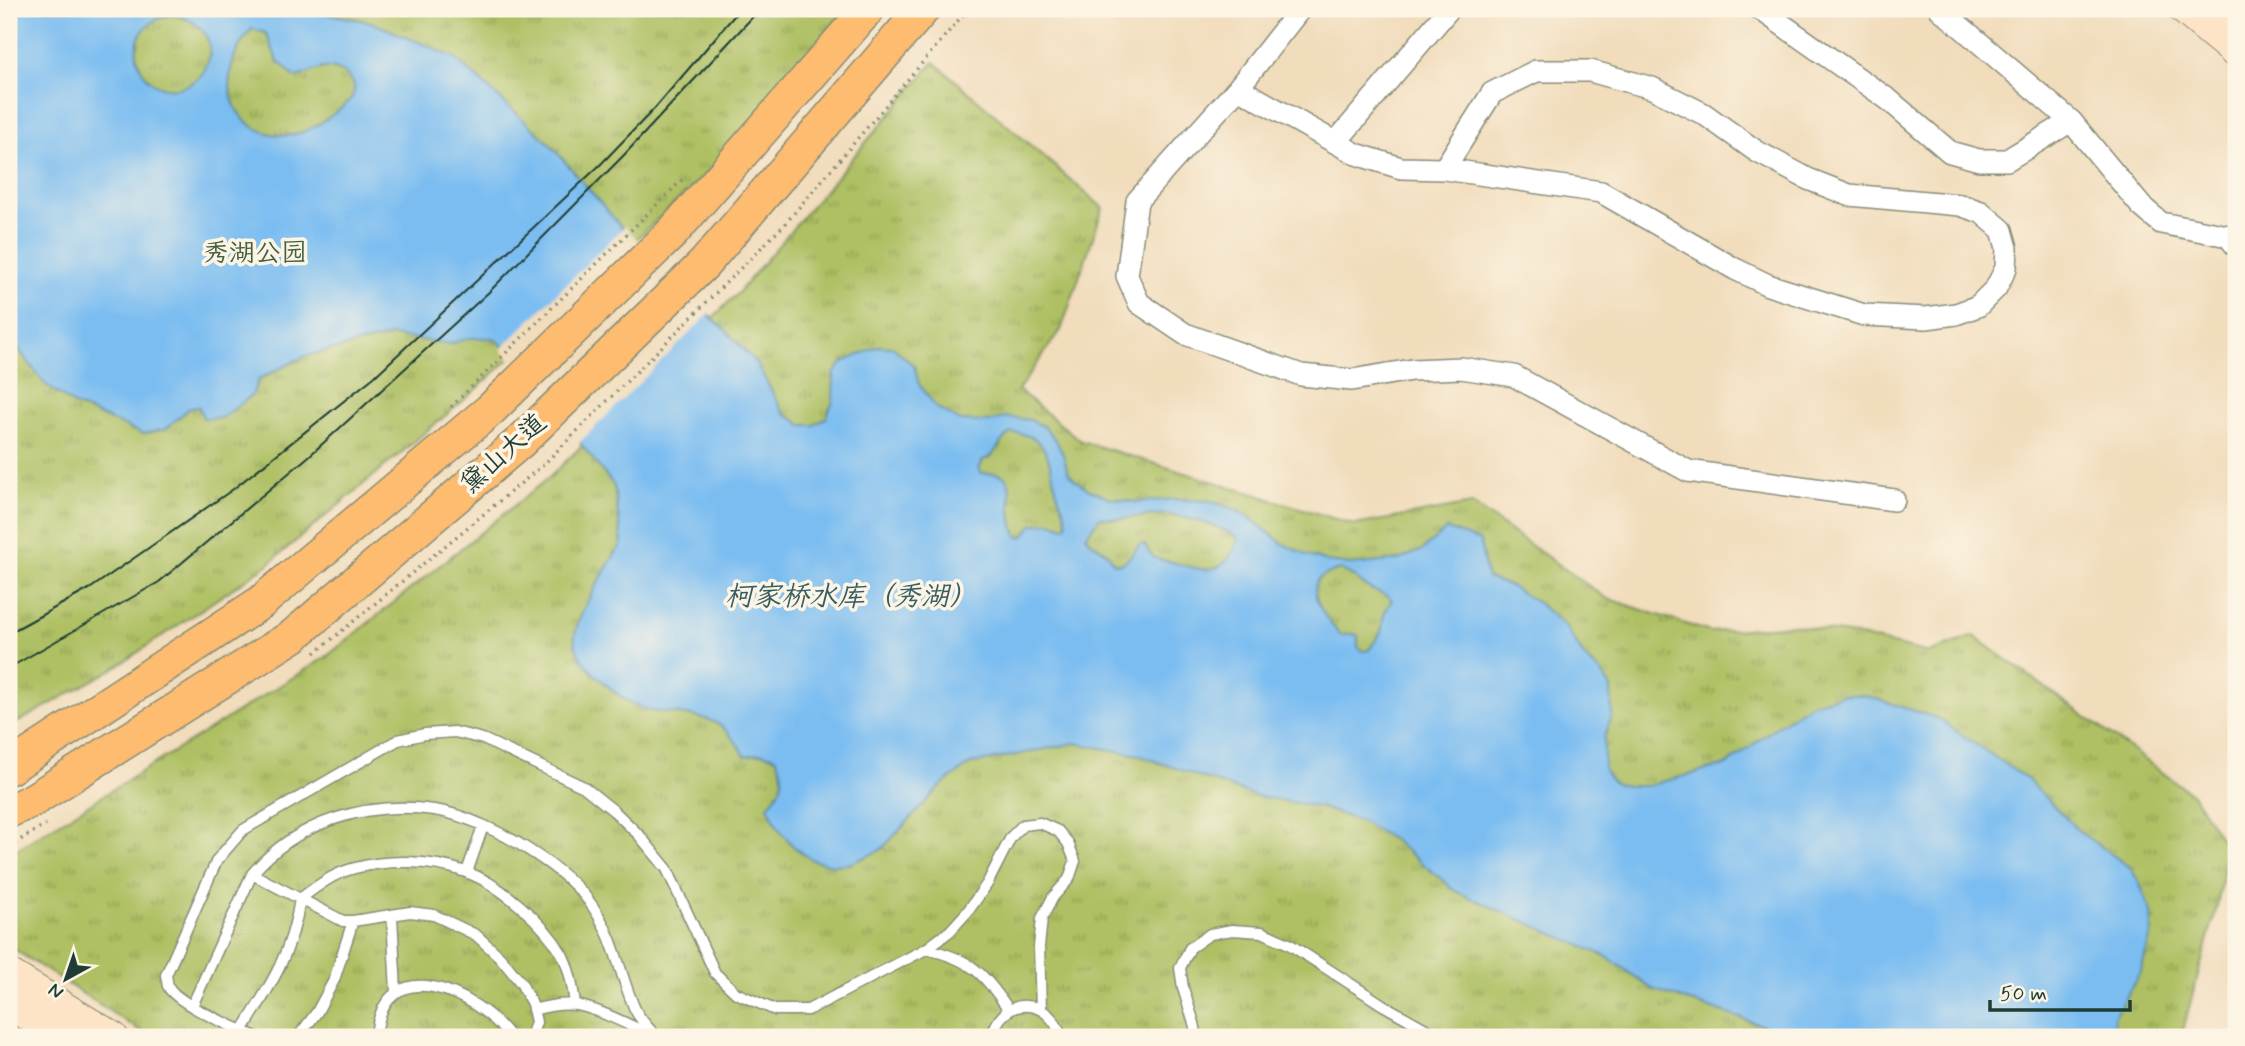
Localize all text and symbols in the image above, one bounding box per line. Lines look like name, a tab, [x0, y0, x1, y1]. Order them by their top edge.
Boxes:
park label: 秀湖公园	[203, 237, 307, 271]
street label: 黛山大道	[454, 407, 554, 501]
water label: 柯家桥水库（秀湖）	[725, 579, 977, 616]
north arrow	[32, 944, 102, 1014]
scale bar	[1990, 969, 2130, 1013]
text: N	[43, 977, 69, 1005]
text: 50 m	[2000, 980, 2047, 1008]

